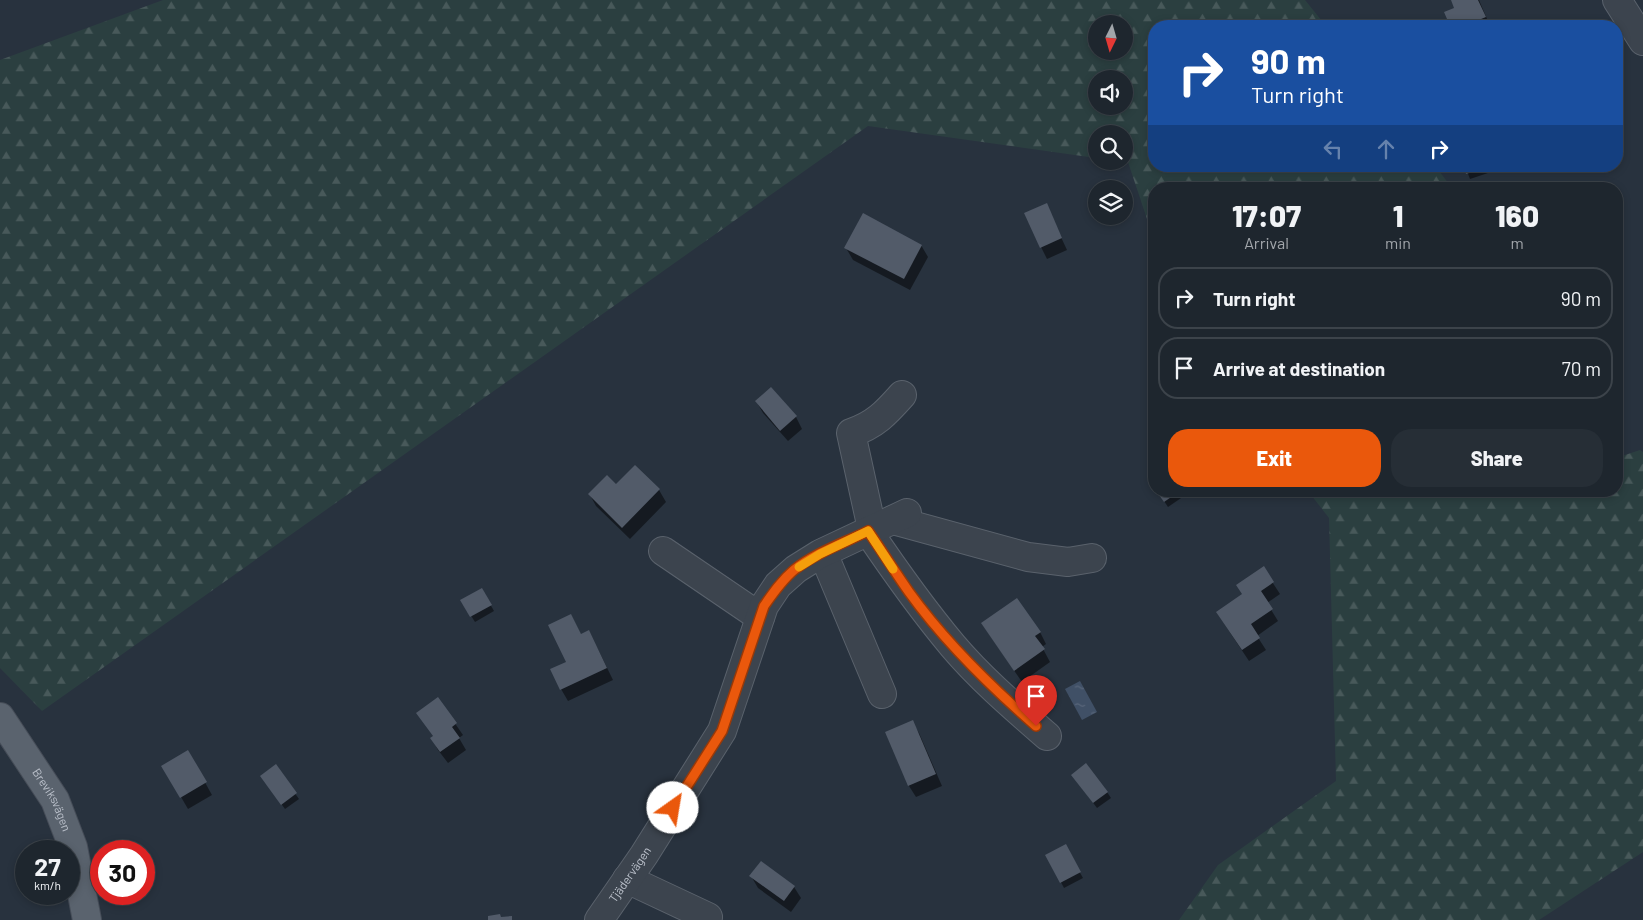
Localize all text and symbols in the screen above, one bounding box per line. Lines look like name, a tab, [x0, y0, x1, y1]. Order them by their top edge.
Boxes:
north arrow	[1088, 15, 1132, 60]
map controls	[1088, 15, 1133, 225]
text: 90 m	[1251, 39, 1326, 81]
icon: right	[1168, 40, 1233, 105]
button: sound	[1088, 70, 1133, 115]
text: Turn right	[1251, 81, 1344, 107]
button: search	[1088, 125, 1133, 170]
icon: left	[1319, 135, 1347, 163]
icon: ahead	[1372, 135, 1400, 163]
icon: right	[1425, 135, 1453, 163]
button: layers	[1088, 180, 1133, 225]
text: 17:07	[1232, 197, 1301, 233]
text: 1	[1393, 197, 1403, 233]
text: 160	[1495, 197, 1539, 233]
text: Arrival	[1244, 233, 1289, 252]
text: min	[1385, 233, 1411, 252]
text: m	[1510, 233, 1524, 252]
icon: right	[1170, 284, 1198, 312]
text: Turn right	[1213, 287, 1295, 310]
text: 90 m	[1561, 287, 1601, 310]
icon: arrive	[1170, 354, 1198, 382]
text: Arrive at destination	[1213, 357, 1385, 380]
text: 70 m	[1562, 357, 1601, 380]
button: Exit	[1168, 429, 1381, 487]
button: Share	[1391, 429, 1603, 487]
pin	[1015, 675, 1057, 726]
icon: arrive	[1022, 682, 1050, 710]
street label: Breviksvägen	[30, 765, 74, 833]
position arrow	[646, 781, 698, 833]
speed limit sign: 30	[90, 840, 155, 905]
street label: Tjädervägen	[605, 844, 653, 905]
text: 27	[34, 851, 61, 881]
text: km/h	[34, 878, 61, 892]

